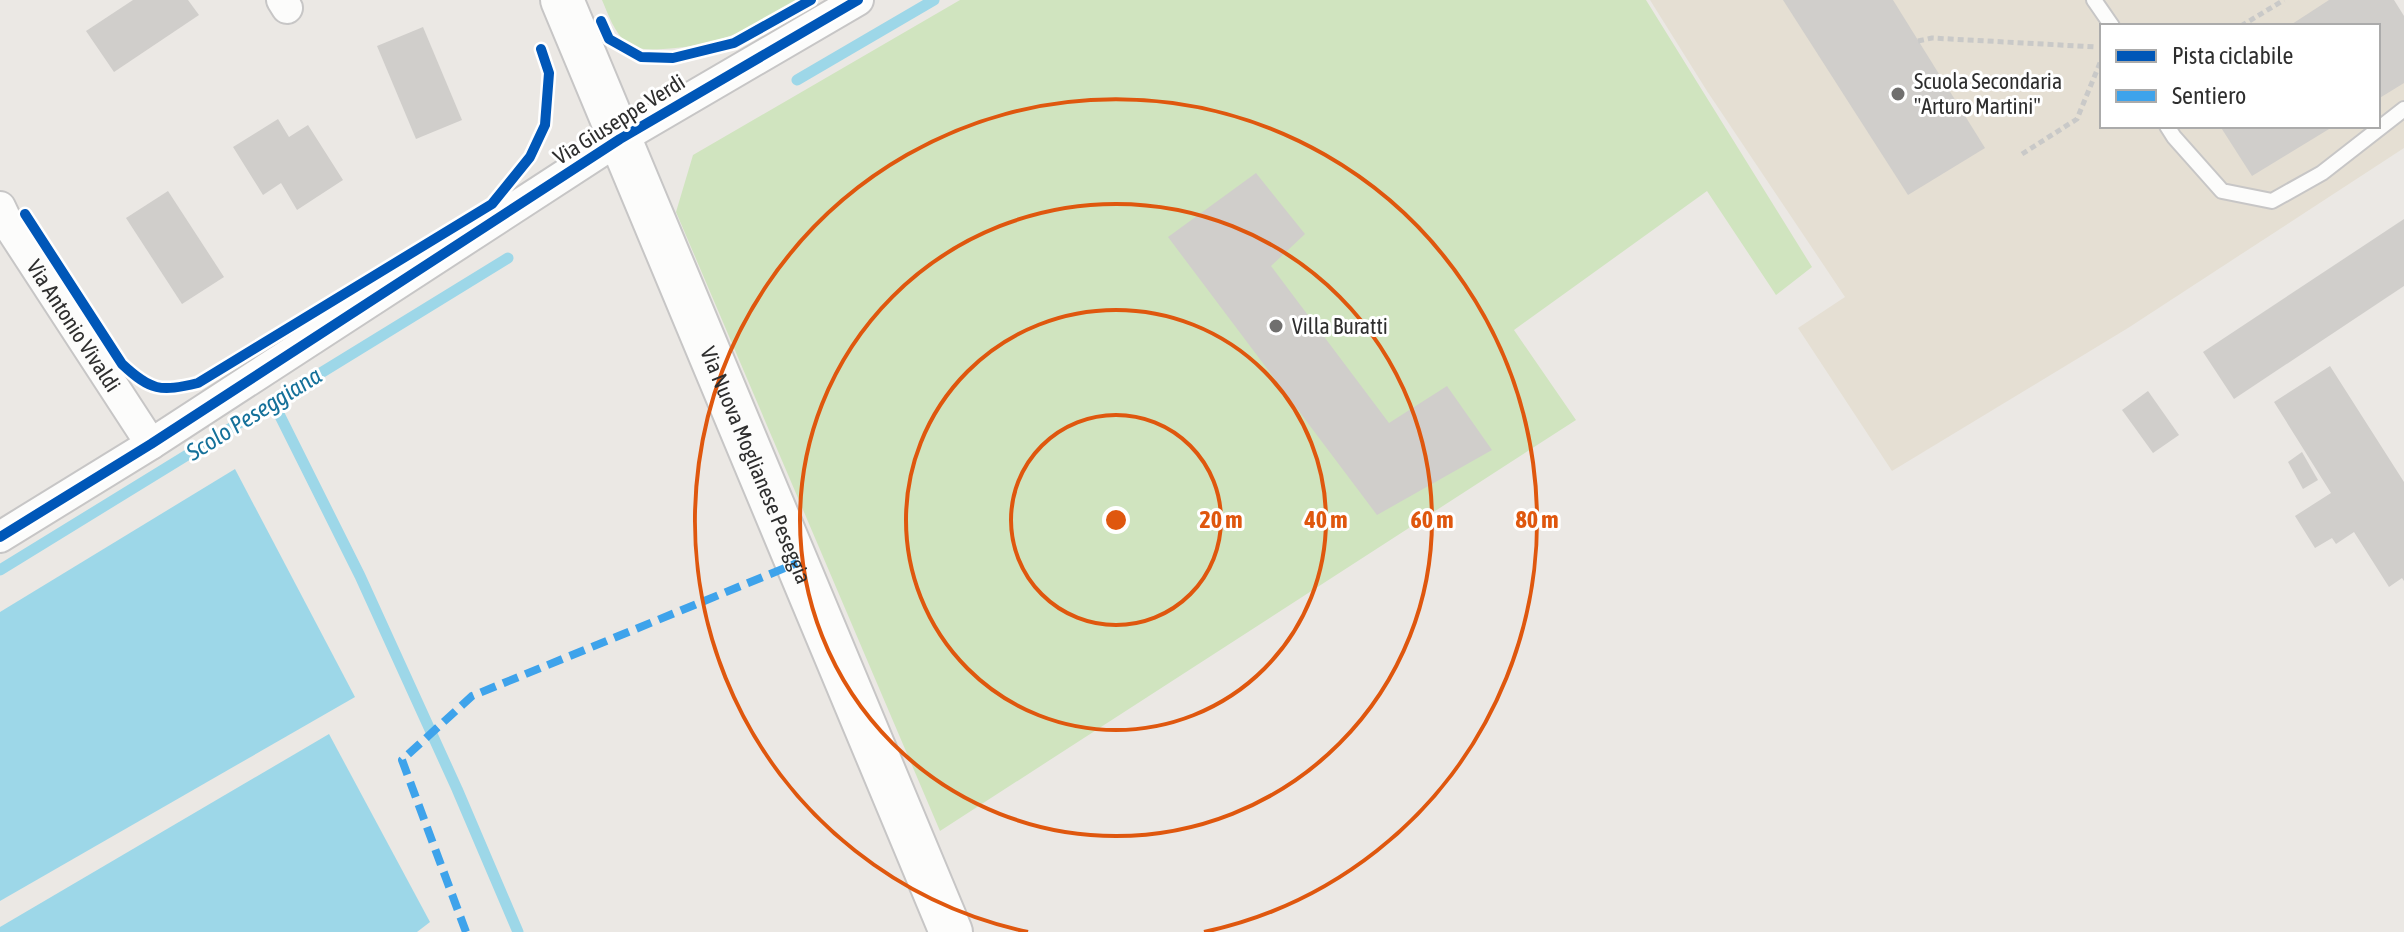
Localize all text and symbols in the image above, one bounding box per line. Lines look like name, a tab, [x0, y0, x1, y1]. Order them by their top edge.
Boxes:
legend	[2100, 24, 2380, 128]
text: Pista ciclabile	[2172, 42, 2293, 69]
street label: Via Giuseppe Verdi	[548, 68, 690, 170]
place label: Scuola Secondaria "Arturo Martini"	[1914, 68, 2062, 119]
text: Sentiero	[2172, 82, 2246, 109]
marker: Scuola Secondaria "Arturo Martini"	[1889, 85, 1907, 103]
street label: Via Antonio Vivaldi	[22, 255, 126, 397]
place label: Villa Buratti	[1292, 313, 1388, 339]
marker: Villa Buratti	[1267, 317, 1285, 335]
street label: Via Nuova Moglianese Peseggia	[695, 343, 817, 587]
water label: Scolo Peseggiana	[181, 361, 326, 466]
centre of rings	[1102, 506, 1130, 534]
text: 20 m	[1199, 506, 1243, 533]
text: 40 m	[1303, 506, 1348, 533]
text: 60 m	[1410, 506, 1454, 533]
text: 80 m	[1515, 506, 1559, 533]

